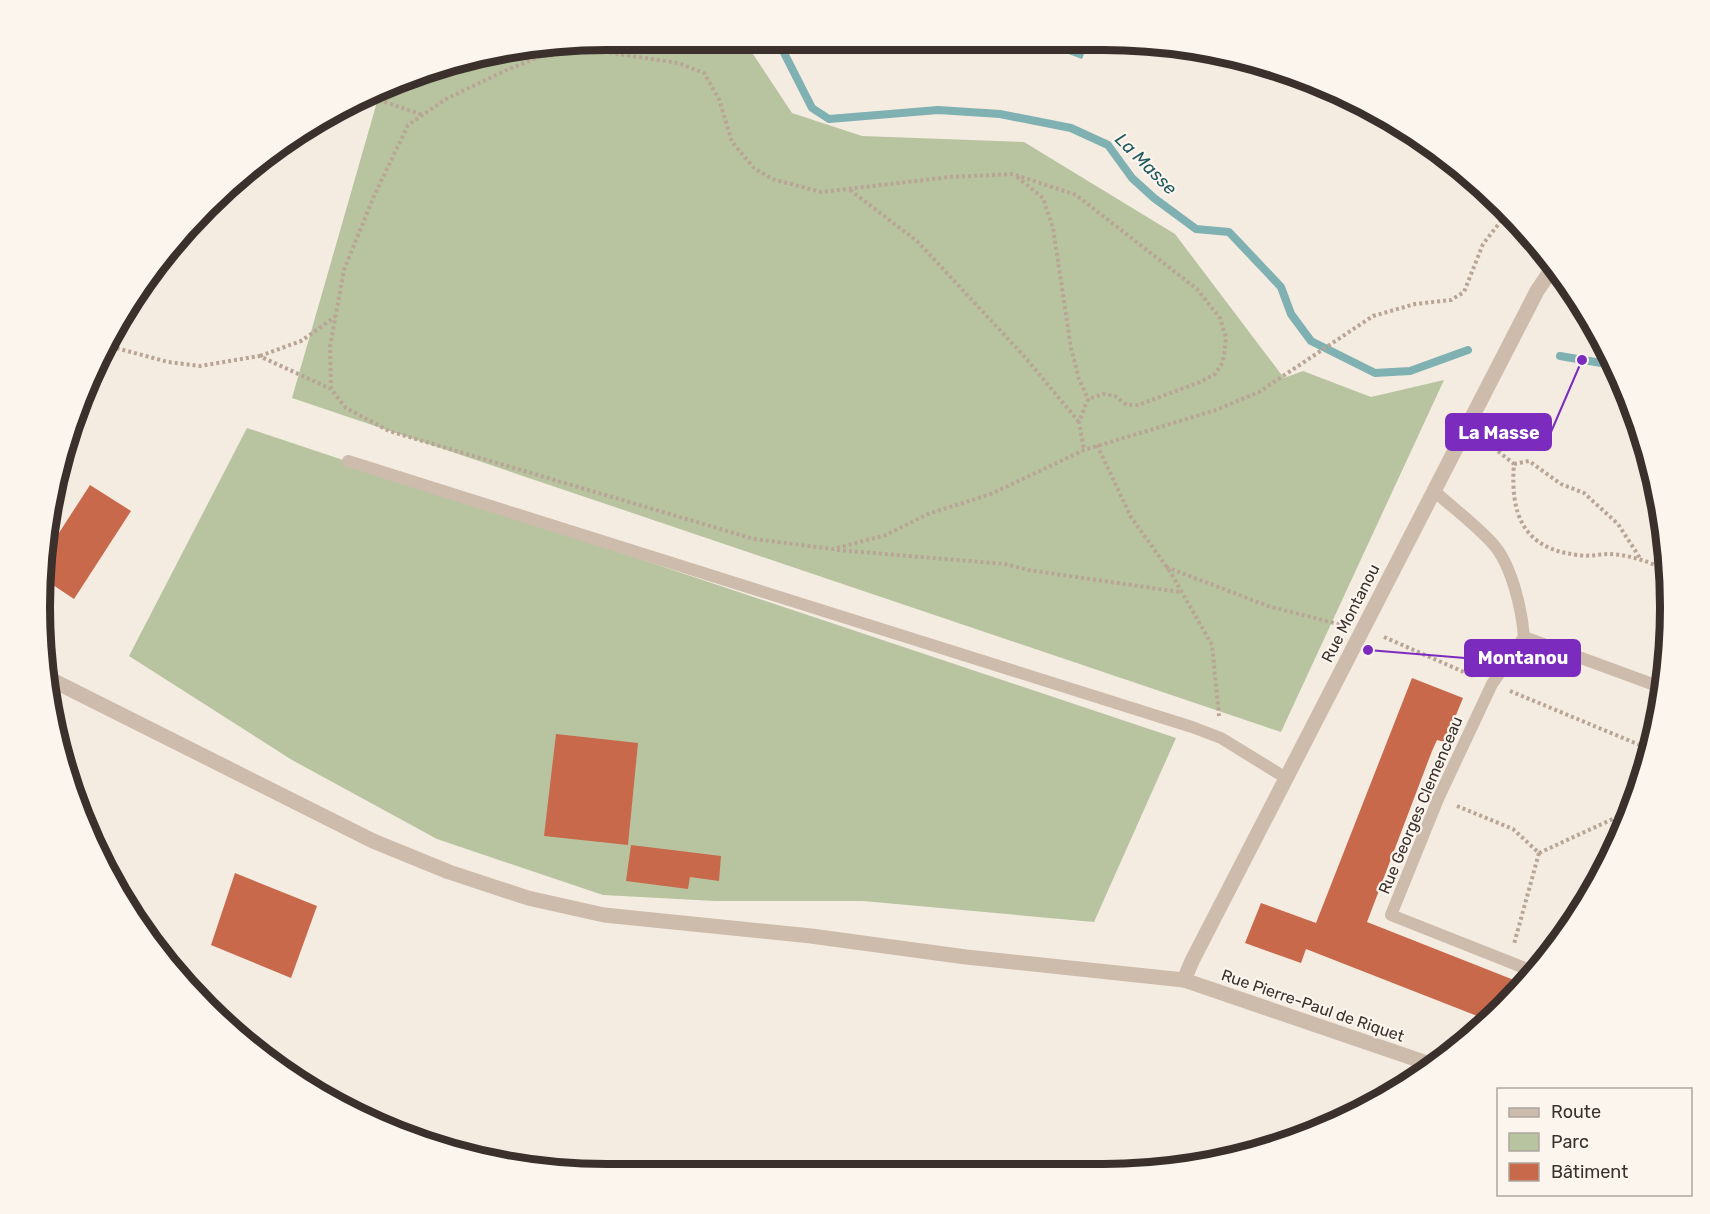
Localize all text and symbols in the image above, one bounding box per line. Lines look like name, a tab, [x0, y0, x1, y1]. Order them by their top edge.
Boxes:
water label: La Masse	[1111, 129, 1181, 199]
callout: La Masse	[1446, 414, 1551, 450]
text: La Masse	[1458, 422, 1540, 444]
street label: Rue Montanou	[1317, 561, 1383, 666]
callout: Montanou	[1465, 640, 1580, 676]
text: Montanou	[1478, 647, 1568, 669]
street label: Rue Georges Clemenceau	[1374, 713, 1467, 897]
street label: Rue Pierre-Paul de Riquet	[1219, 965, 1407, 1046]
legend	[1497, 1088, 1692, 1196]
text: Route	[1551, 1101, 1601, 1123]
text: Parc	[1551, 1131, 1589, 1153]
text: Bâtiment	[1551, 1161, 1628, 1183]

